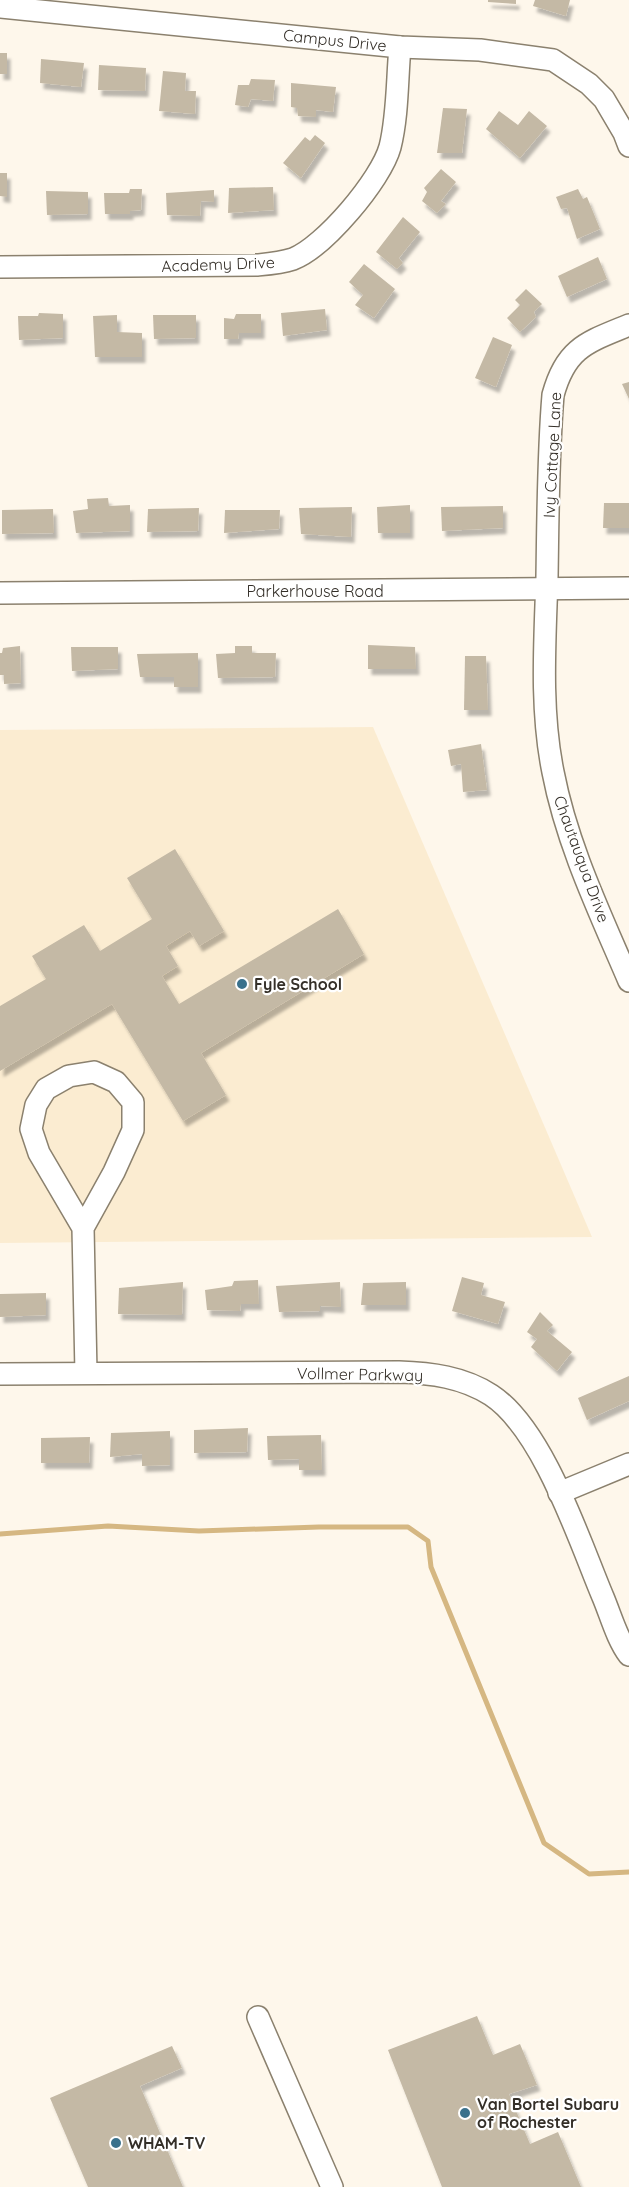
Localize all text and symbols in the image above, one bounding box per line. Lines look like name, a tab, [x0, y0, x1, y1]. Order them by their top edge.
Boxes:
street label: Campus Drive	[282, 25, 388, 55]
street label: Academy Drive	[161, 252, 275, 276]
street label: Ivy Cottage Lane	[539, 391, 565, 519]
street label: Parkerhouse Road	[246, 581, 384, 601]
street label: Chautauqua Drive	[550, 793, 614, 925]
place label: Fyle School	[254, 974, 342, 994]
marker: Fyle School	[235, 977, 249, 991]
street label: Vollmer Parkway	[297, 1363, 423, 1385]
place label: Van Bortel Subaru of Rochester	[477, 2094, 619, 2132]
marker: Van Bortel Subaru of Rochester	[458, 2106, 472, 2120]
place label: WHAM-TV	[128, 2133, 205, 2153]
marker: WHAM-TV	[109, 2136, 123, 2150]

